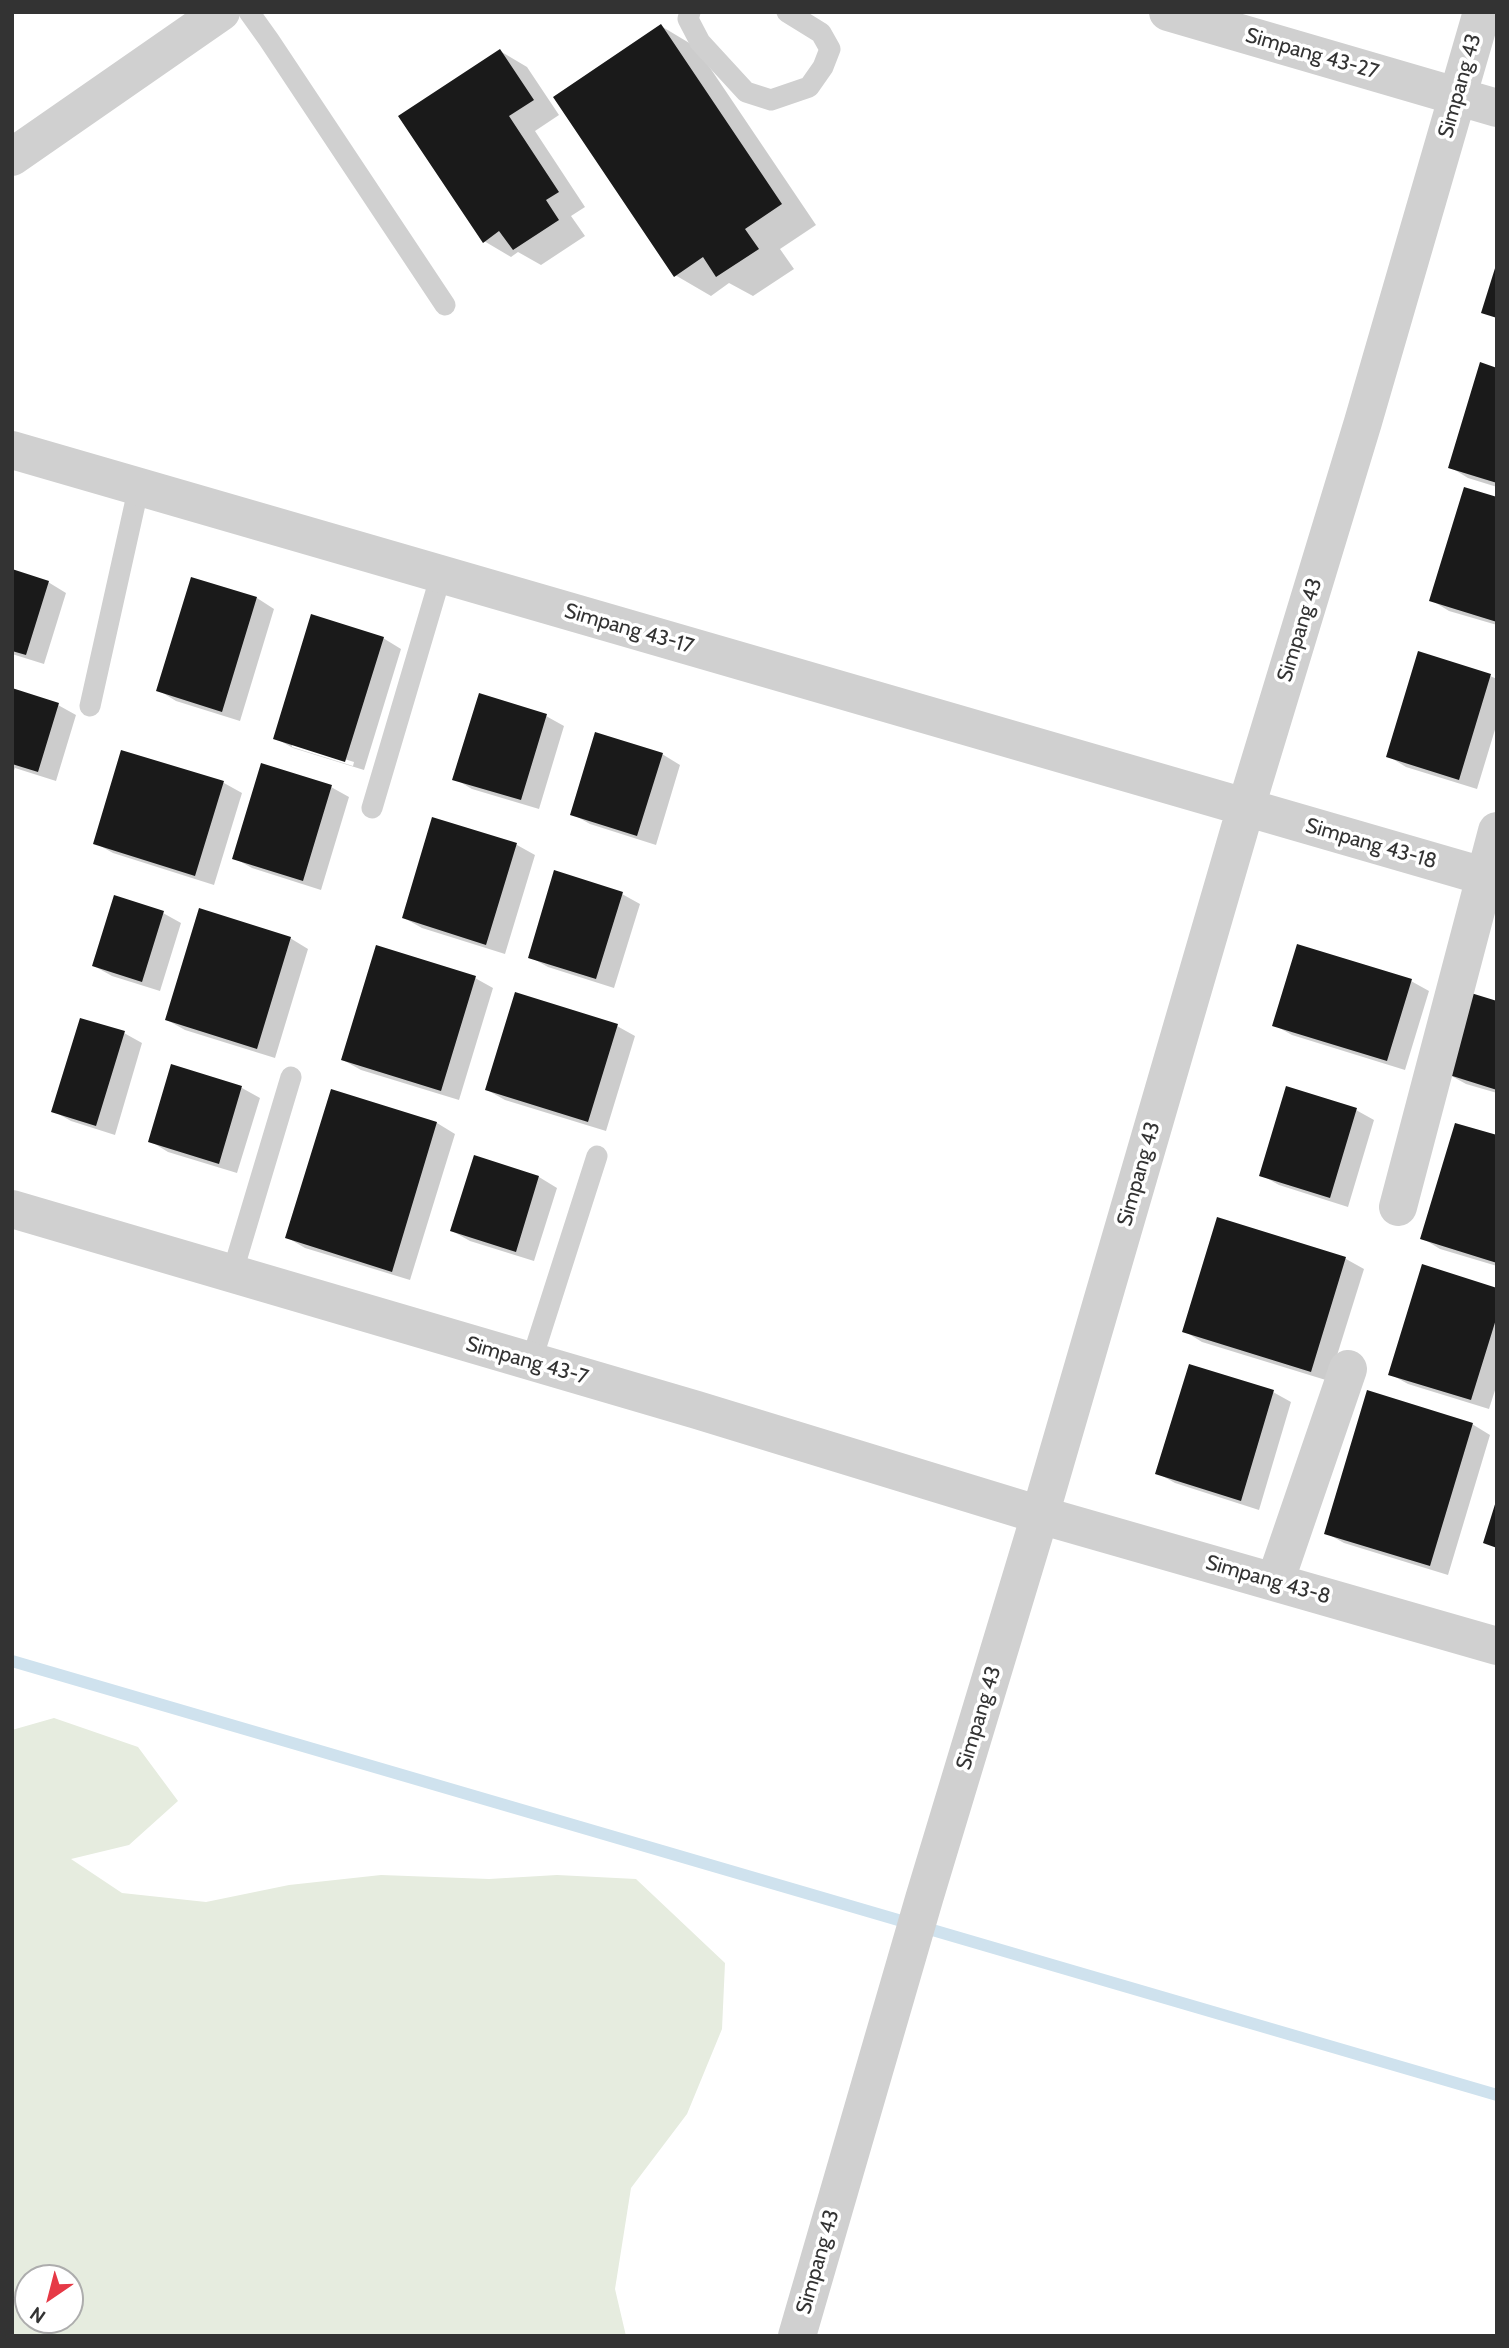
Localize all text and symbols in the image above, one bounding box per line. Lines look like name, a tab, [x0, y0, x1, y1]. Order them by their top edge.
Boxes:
street label: Simpang 43-27	[1243, 23, 1381, 85]
street label: Simpang 43	[1433, 31, 1487, 141]
street label: Simpang 43	[1272, 575, 1328, 685]
street label: Simpang 43-17	[562, 599, 696, 659]
street label: Simpang 43-18	[1302, 813, 1440, 875]
street label: Simpang 43	[1112, 1119, 1166, 1229]
street label: Simpang 43-7	[463, 1331, 591, 1391]
street label: Simpang 43-8	[1203, 1550, 1333, 1610]
street label: Simpang 43	[951, 1663, 1007, 1773]
street label: Simpang 43	[791, 2207, 845, 2317]
north arrow	[14, 2264, 84, 2334]
text: N	[26, 2302, 50, 2328]

